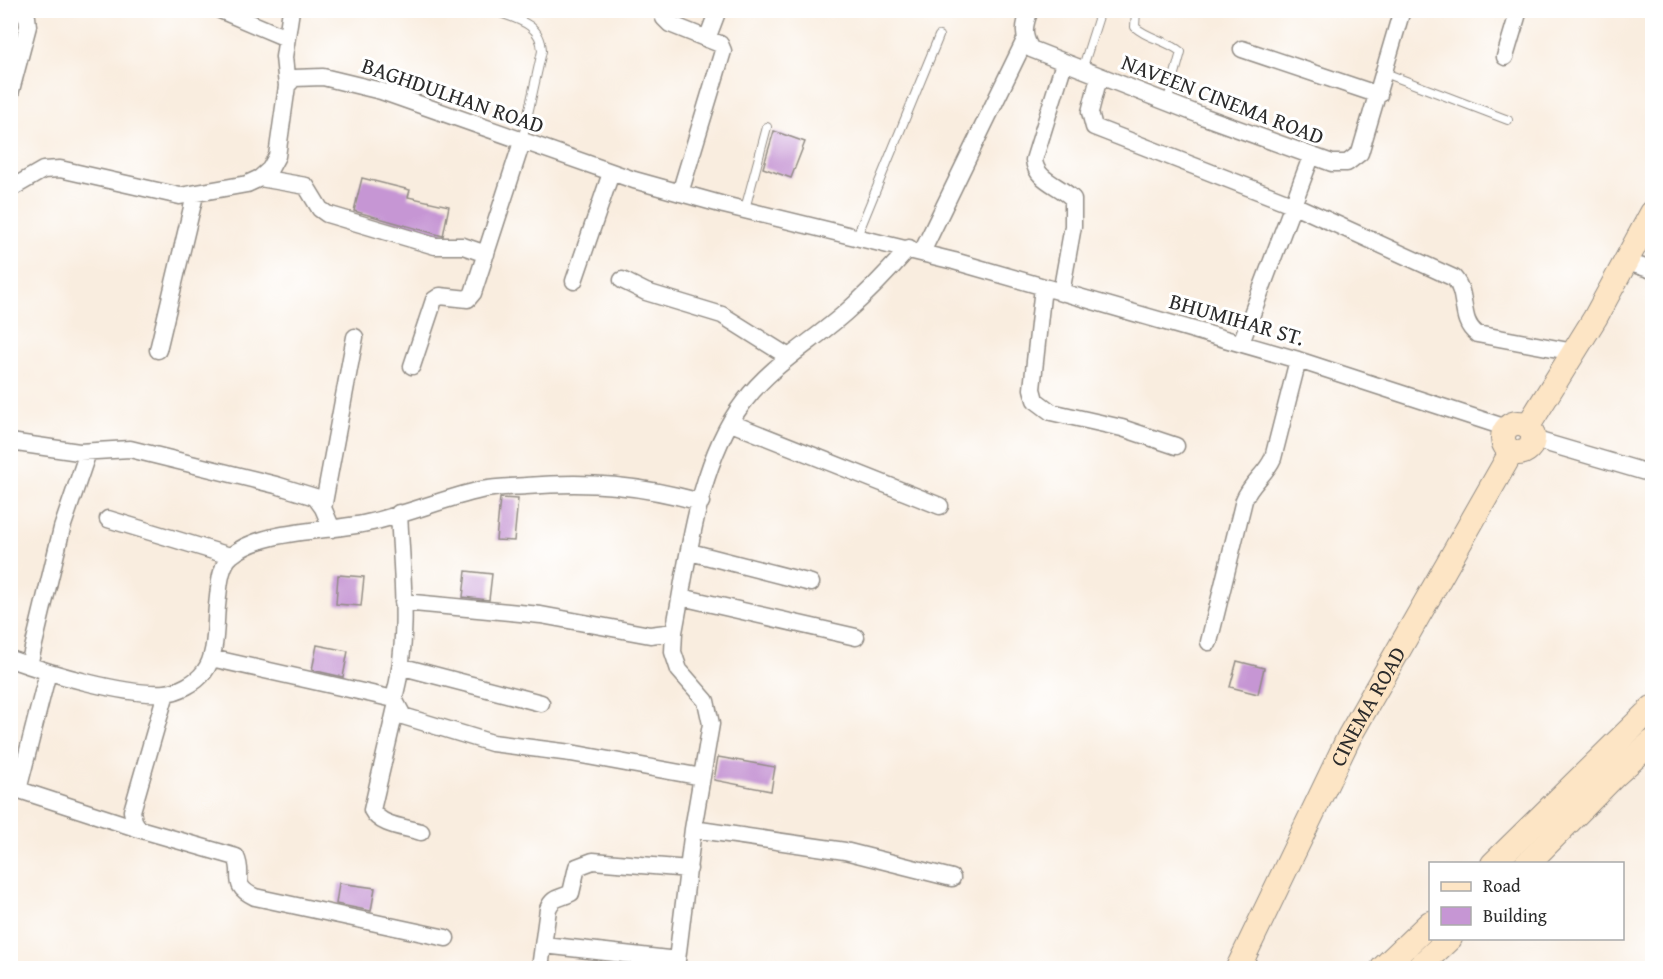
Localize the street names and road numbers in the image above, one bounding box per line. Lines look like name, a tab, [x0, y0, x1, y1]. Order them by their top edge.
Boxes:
street label: NAVEEN CINEMA ROAD	[1117, 46, 1329, 152]
street label: BAGHDULHAN ROAD	[358, 49, 548, 141]
street label: BHUMIHAR ST.	[1166, 284, 1308, 354]
street label: CINEMA ROAD	[1321, 640, 1413, 772]

